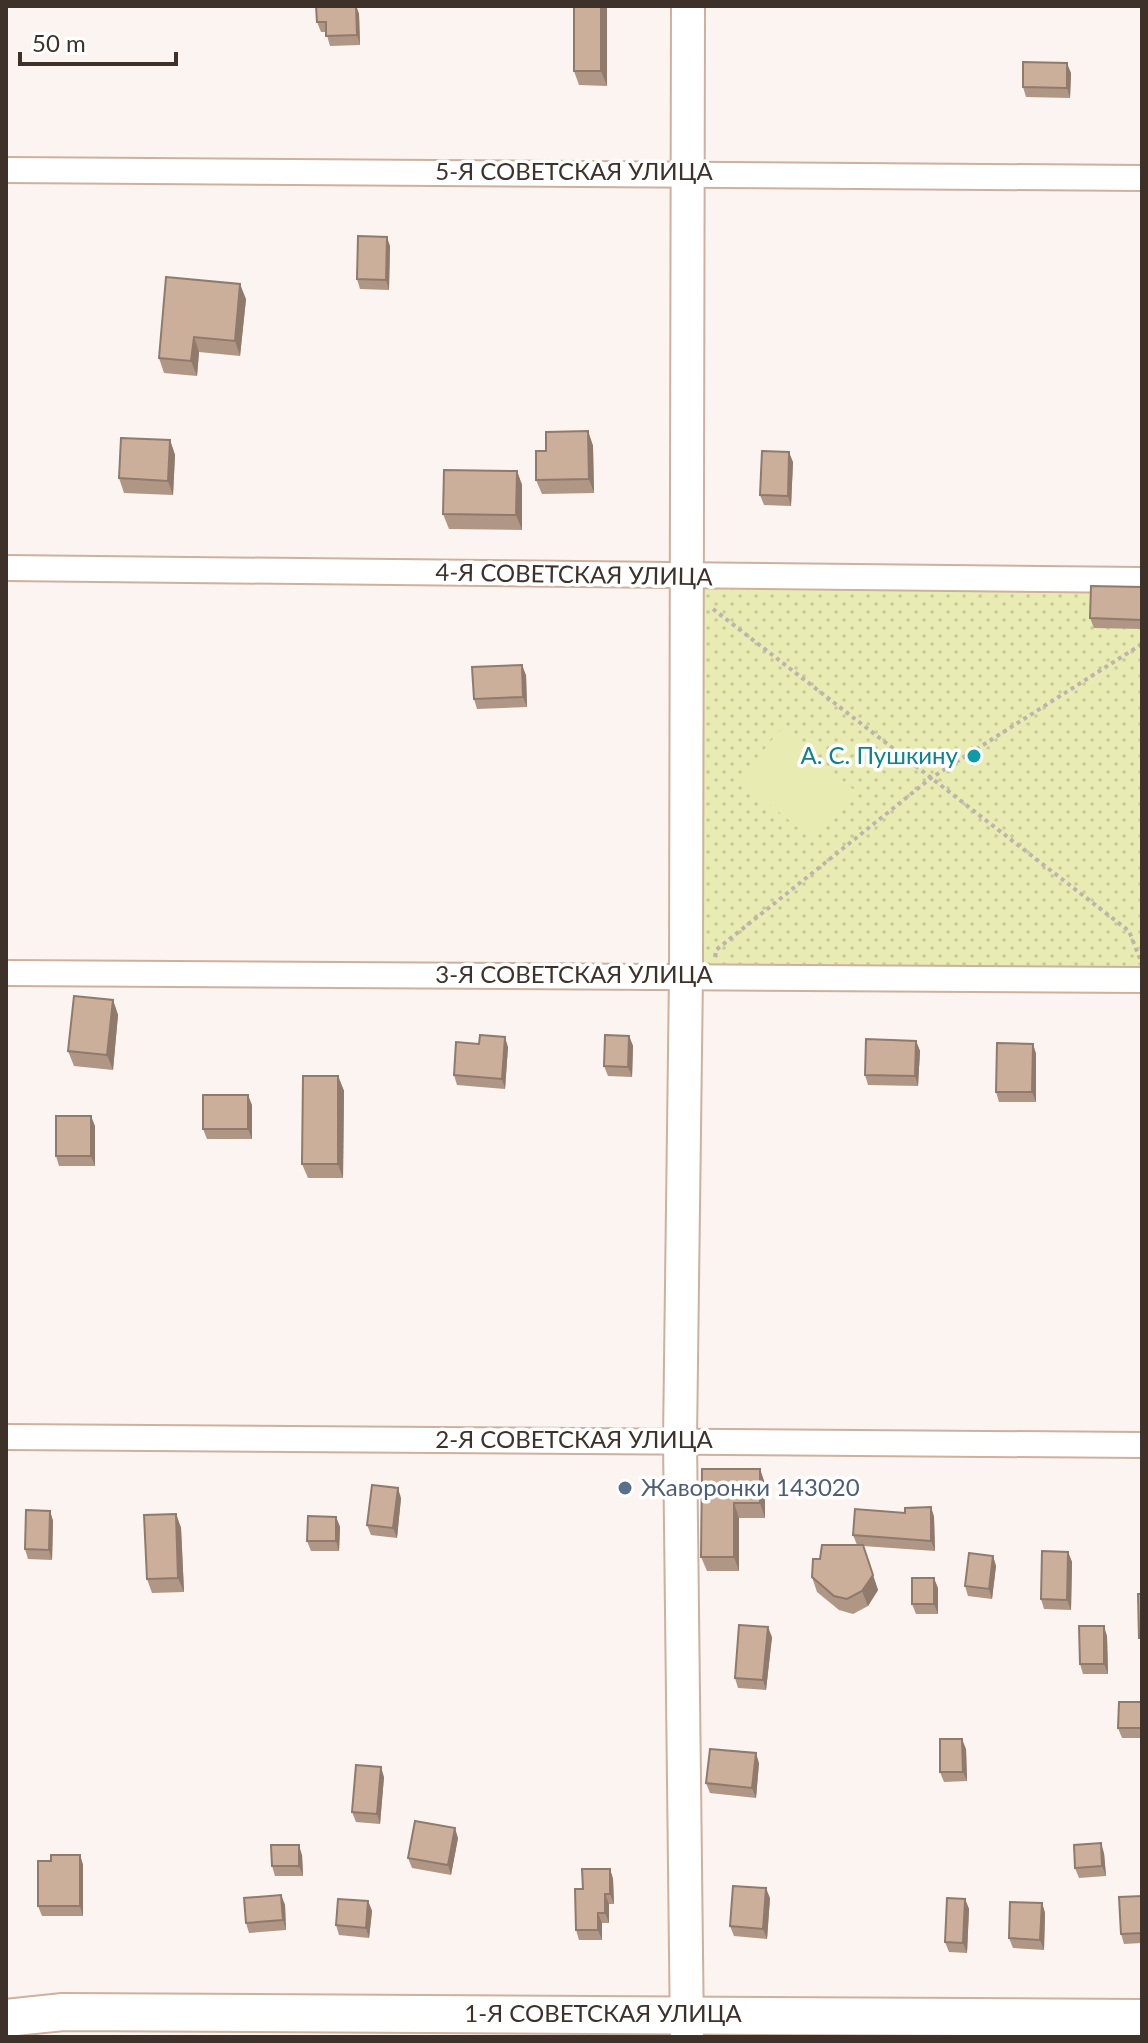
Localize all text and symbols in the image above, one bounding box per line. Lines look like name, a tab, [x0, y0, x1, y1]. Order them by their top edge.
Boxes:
scale bar	[20, 16, 176, 66]
text: 50 m	[32, 28, 86, 57]
street label: 5-Я СОВЕТСКАЯ УЛИЦА	[435, 156, 713, 185]
street label: 4-Я СОВЕТСКАЯ УЛИЦА	[435, 557, 714, 590]
place label: А. С. Пушкину	[801, 740, 959, 769]
marker: А. С. Пушкину	[965, 747, 983, 765]
street label: 3-Я СОВЕТСКАЯ УЛИЦА	[435, 959, 713, 988]
street label: 2-Я СОВЕТСКАЯ УЛИЦА	[435, 1424, 713, 1453]
place label: Жаворонки 143020	[641, 1472, 860, 1501]
marker: Жаворонки 143020	[616, 1479, 634, 1497]
street label: 1-Я СОВЕТСКАЯ УЛИЦА	[464, 1998, 742, 2027]

